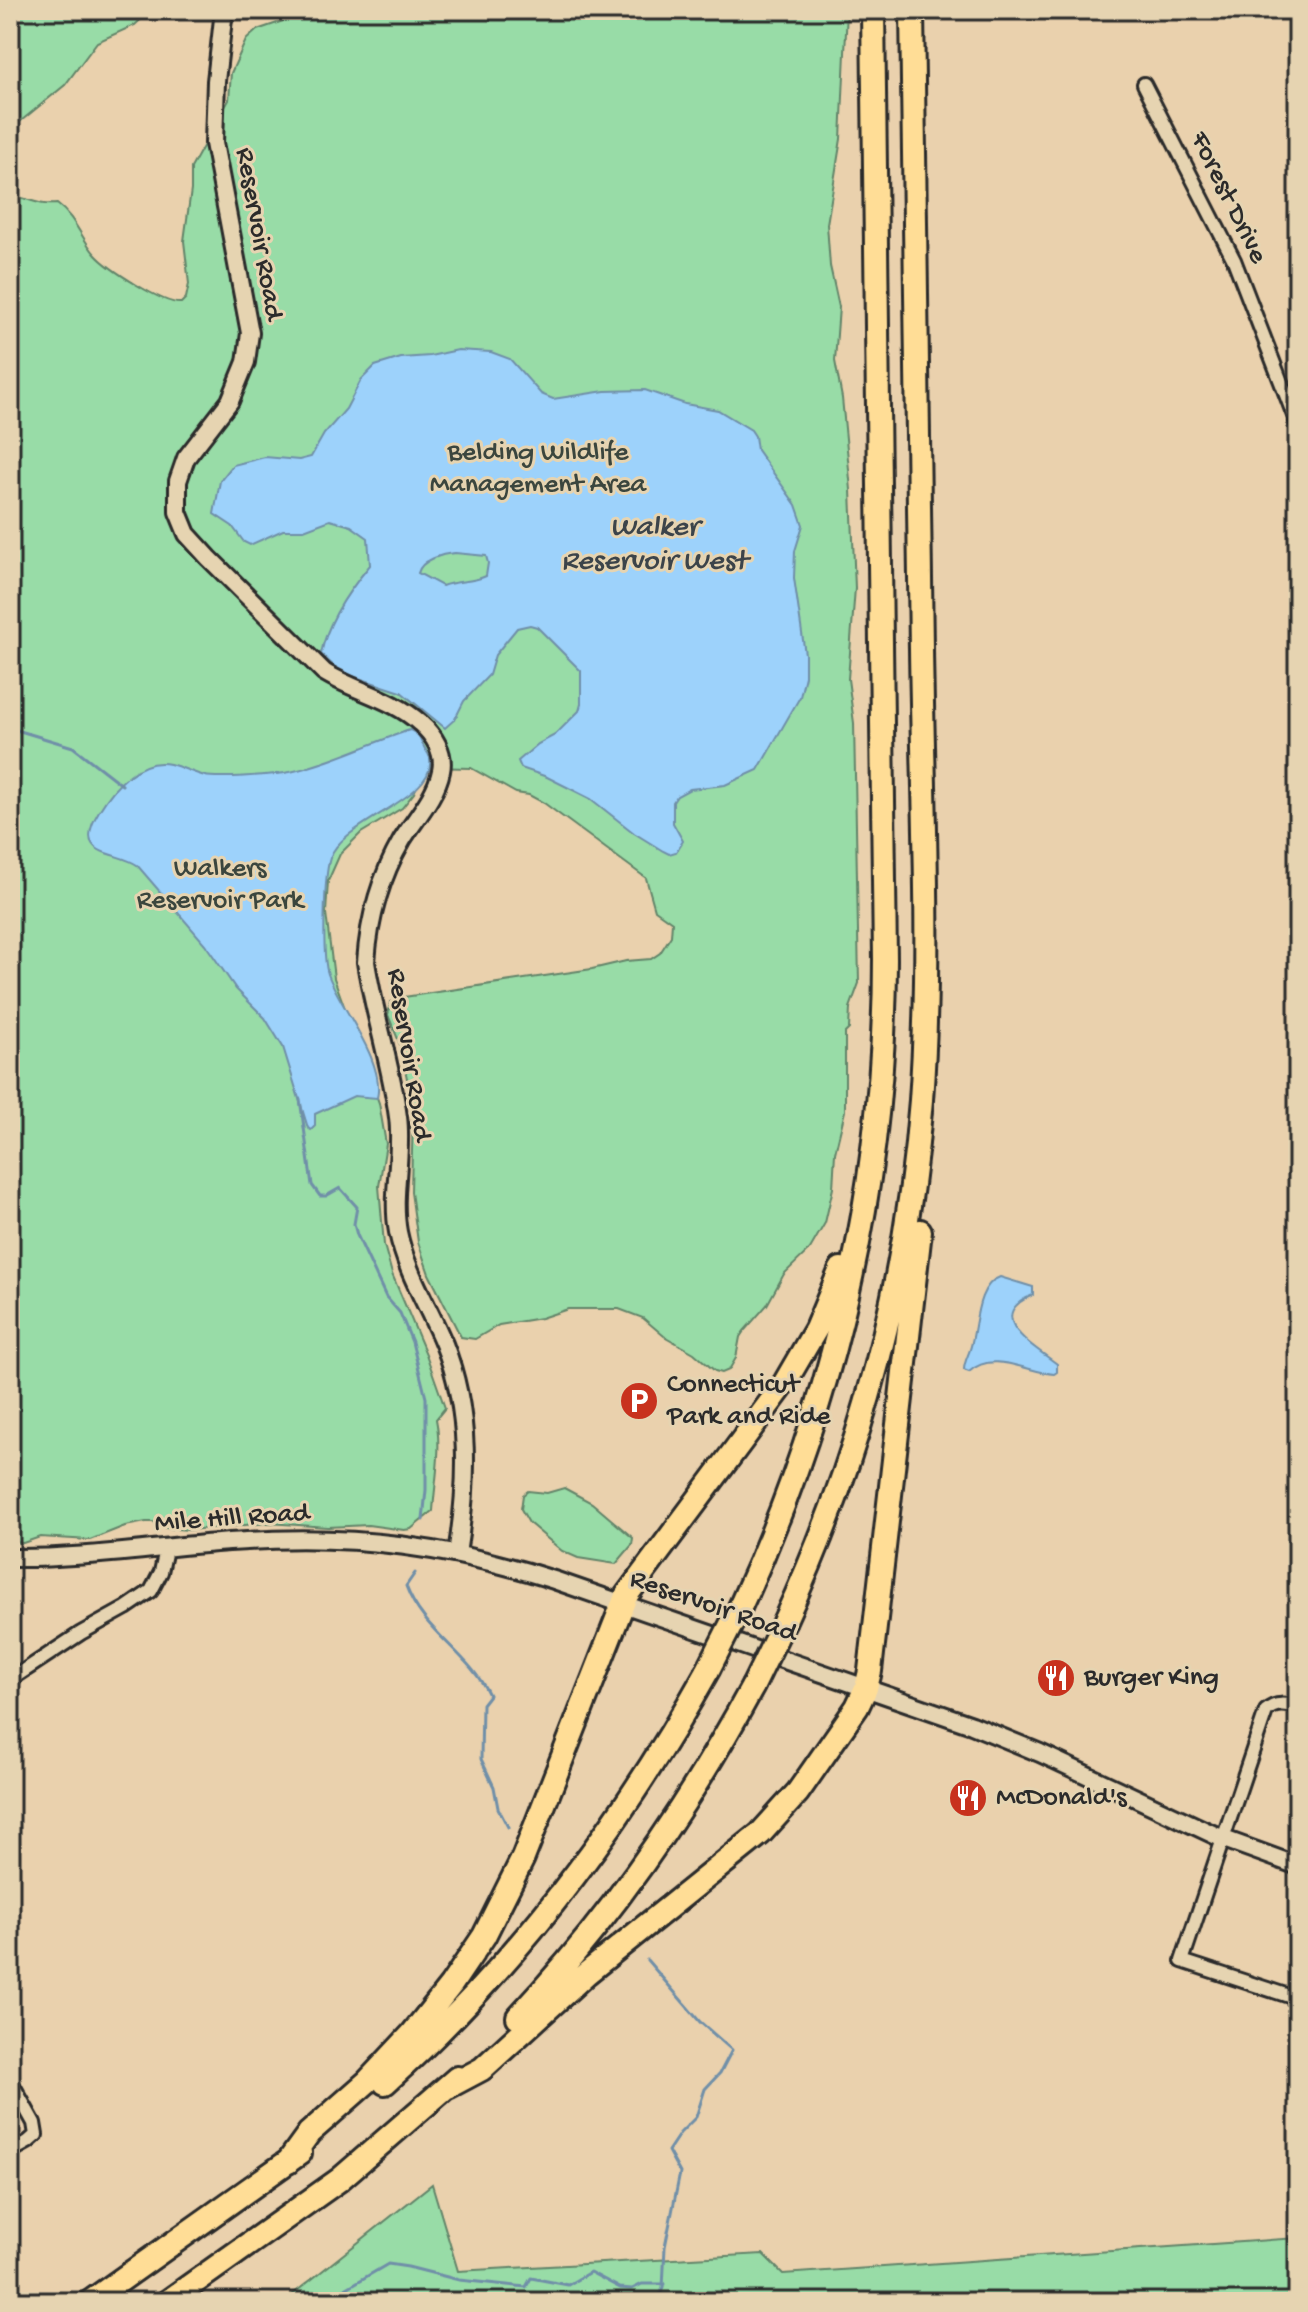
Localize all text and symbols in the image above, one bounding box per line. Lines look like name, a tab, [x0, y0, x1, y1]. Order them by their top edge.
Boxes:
street label: Forest Drive	[1181, 126, 1274, 270]
street label: Reservoir Road	[227, 145, 290, 325]
park label: Belding Wildlife Management Area	[430, 437, 648, 502]
water label: Walker Reservoir West	[561, 511, 752, 580]
park label: Walkers Reservoir Park	[137, 853, 306, 918]
street label: Reservoir Road	[378, 966, 438, 1146]
place label: Connecticut Park and Ride	[666, 1369, 831, 1434]
parking icon: Connecticut Park and Ride	[618, 1380, 660, 1422]
street label: Mile Hill Road	[154, 1497, 313, 1541]
street label: Reservoir Road	[625, 1563, 803, 1652]
restaurant icon: Burger King	[1035, 1657, 1077, 1699]
place label: Burger King	[1083, 1662, 1219, 1695]
restaurant icon: McDonald's	[947, 1777, 989, 1819]
place label: McDonald's	[996, 1782, 1127, 1815]

